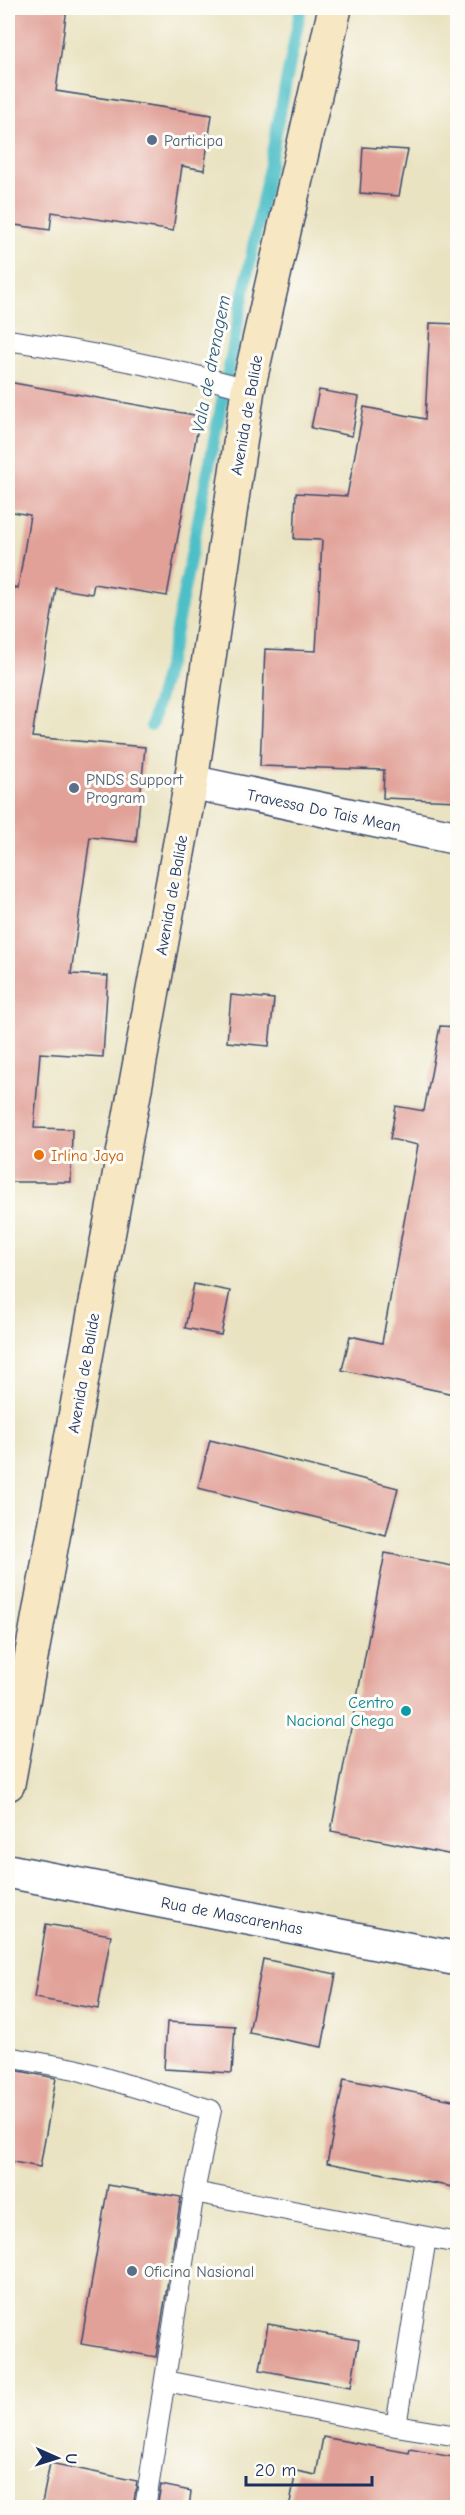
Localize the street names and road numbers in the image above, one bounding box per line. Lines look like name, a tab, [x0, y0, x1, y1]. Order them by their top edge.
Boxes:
street label: Avenida de Balide	[228, 354, 266, 477]
street label: Travessa Do Tais Mean	[245, 786, 402, 836]
street label: Avenida de Balide	[153, 834, 191, 957]
street label: Avenida de Balide	[65, 1312, 103, 1435]
street label: Rua de Mascarenhas	[160, 1893, 304, 1939]

